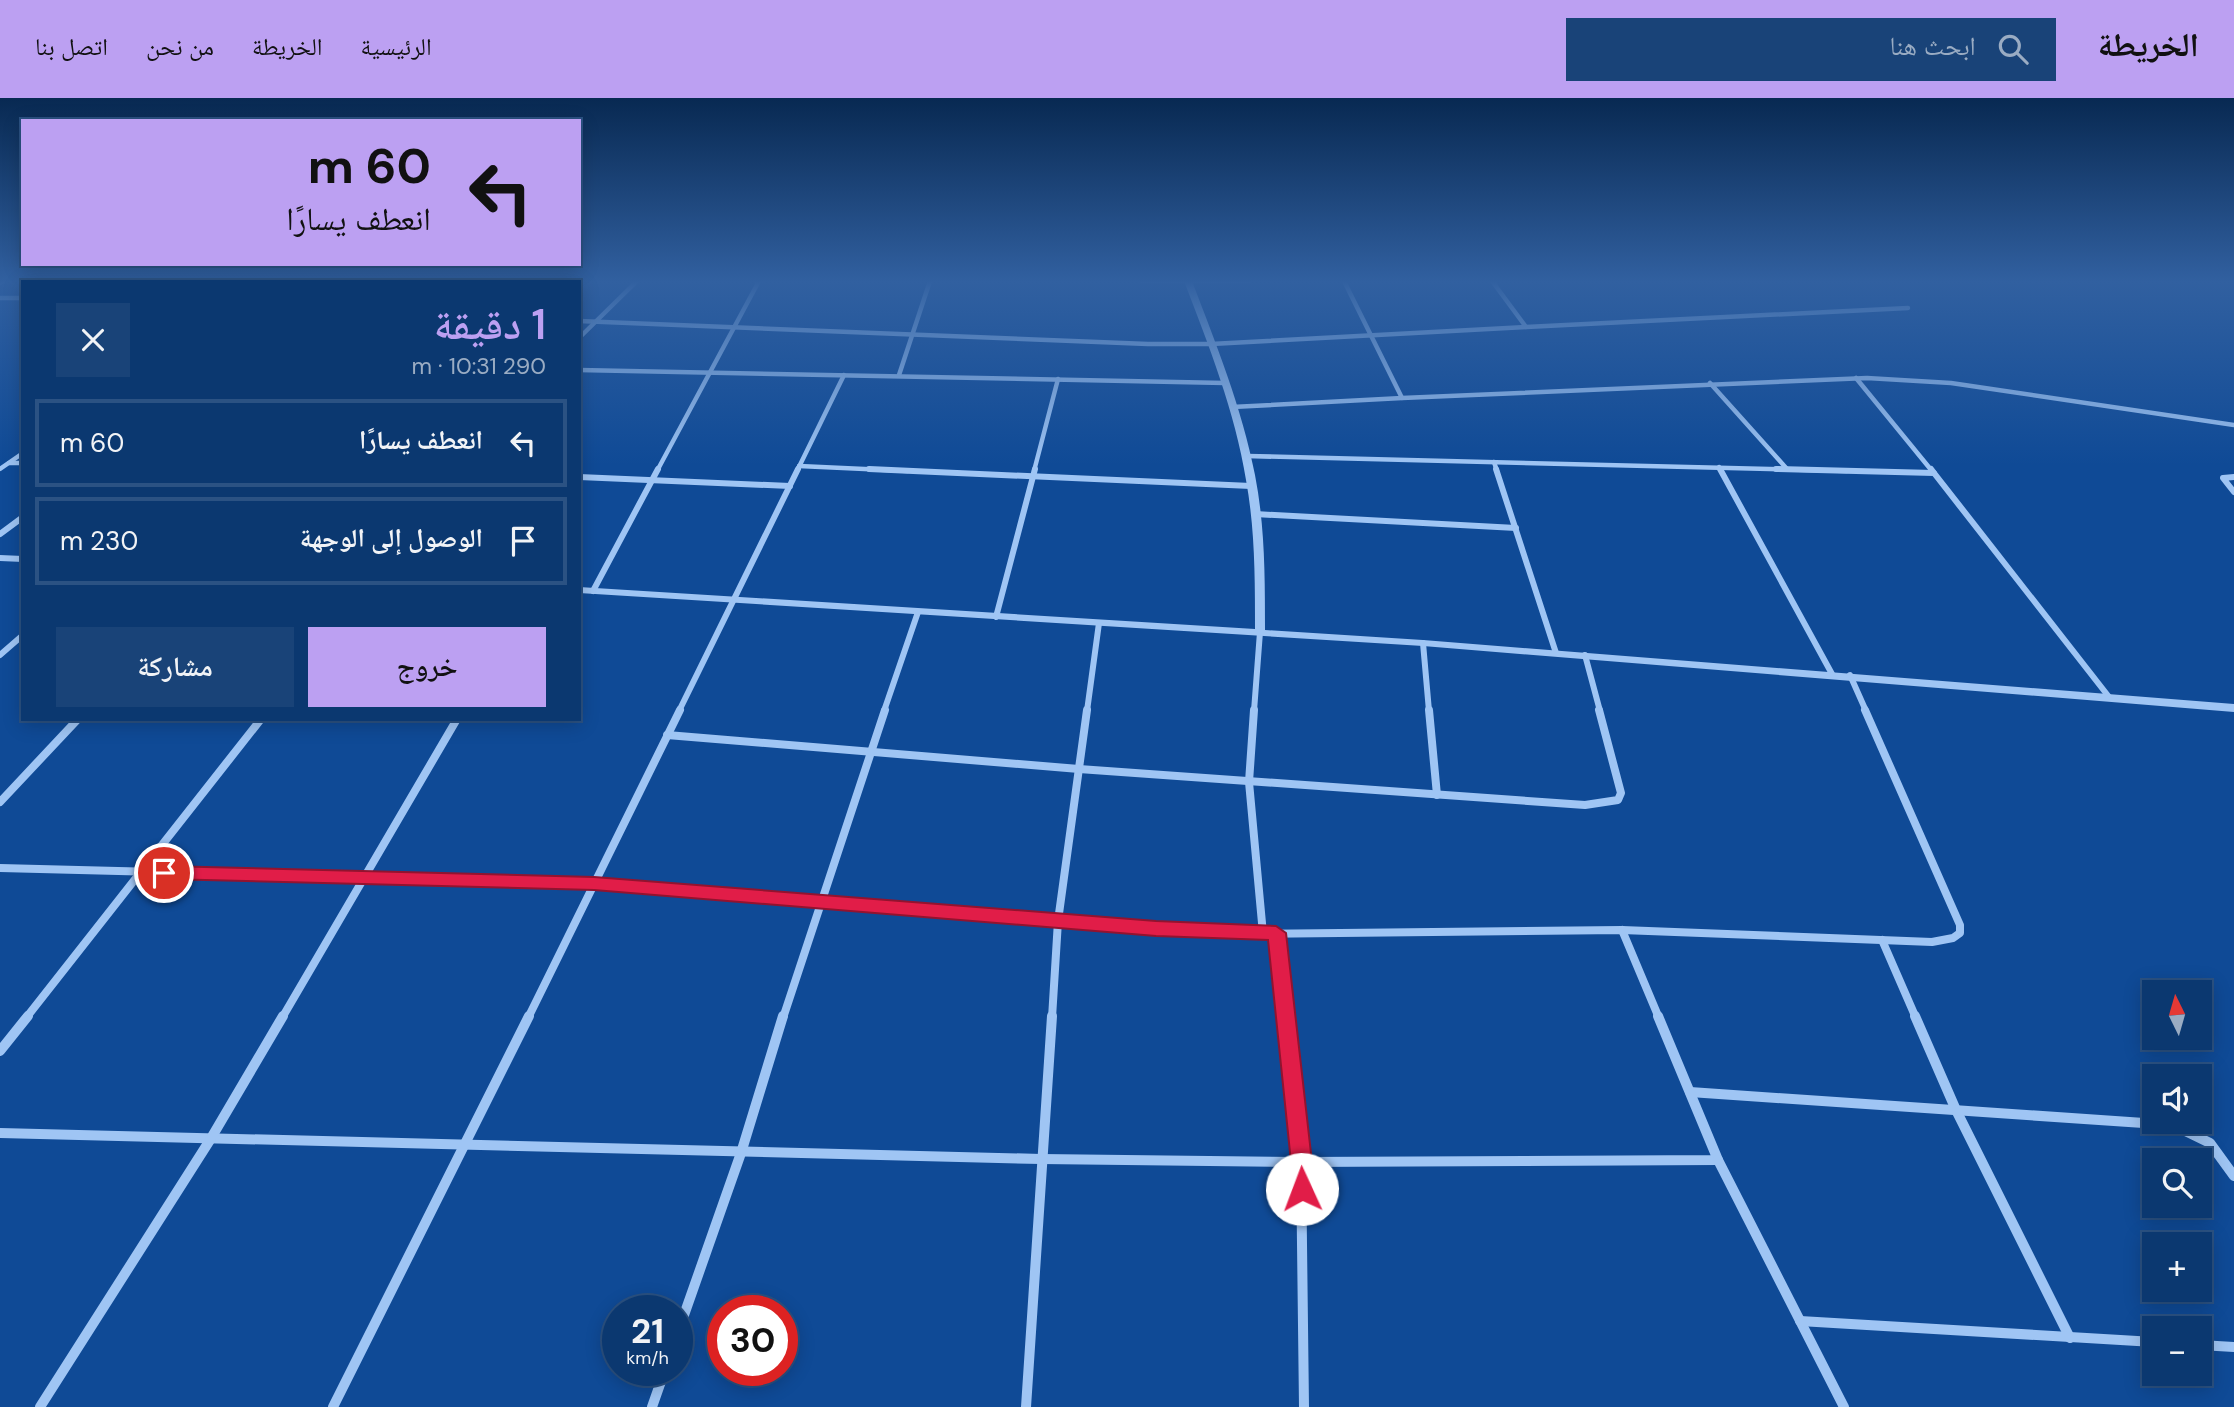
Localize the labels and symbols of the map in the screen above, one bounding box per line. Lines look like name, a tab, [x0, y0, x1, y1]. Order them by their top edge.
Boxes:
pin	[134, 843, 194, 903]
north arrow	[2142, 980, 2212, 1050]
position arrow	[1265, 1152, 1339, 1226]
speed limit sign: 30	[707, 1295, 798, 1386]

